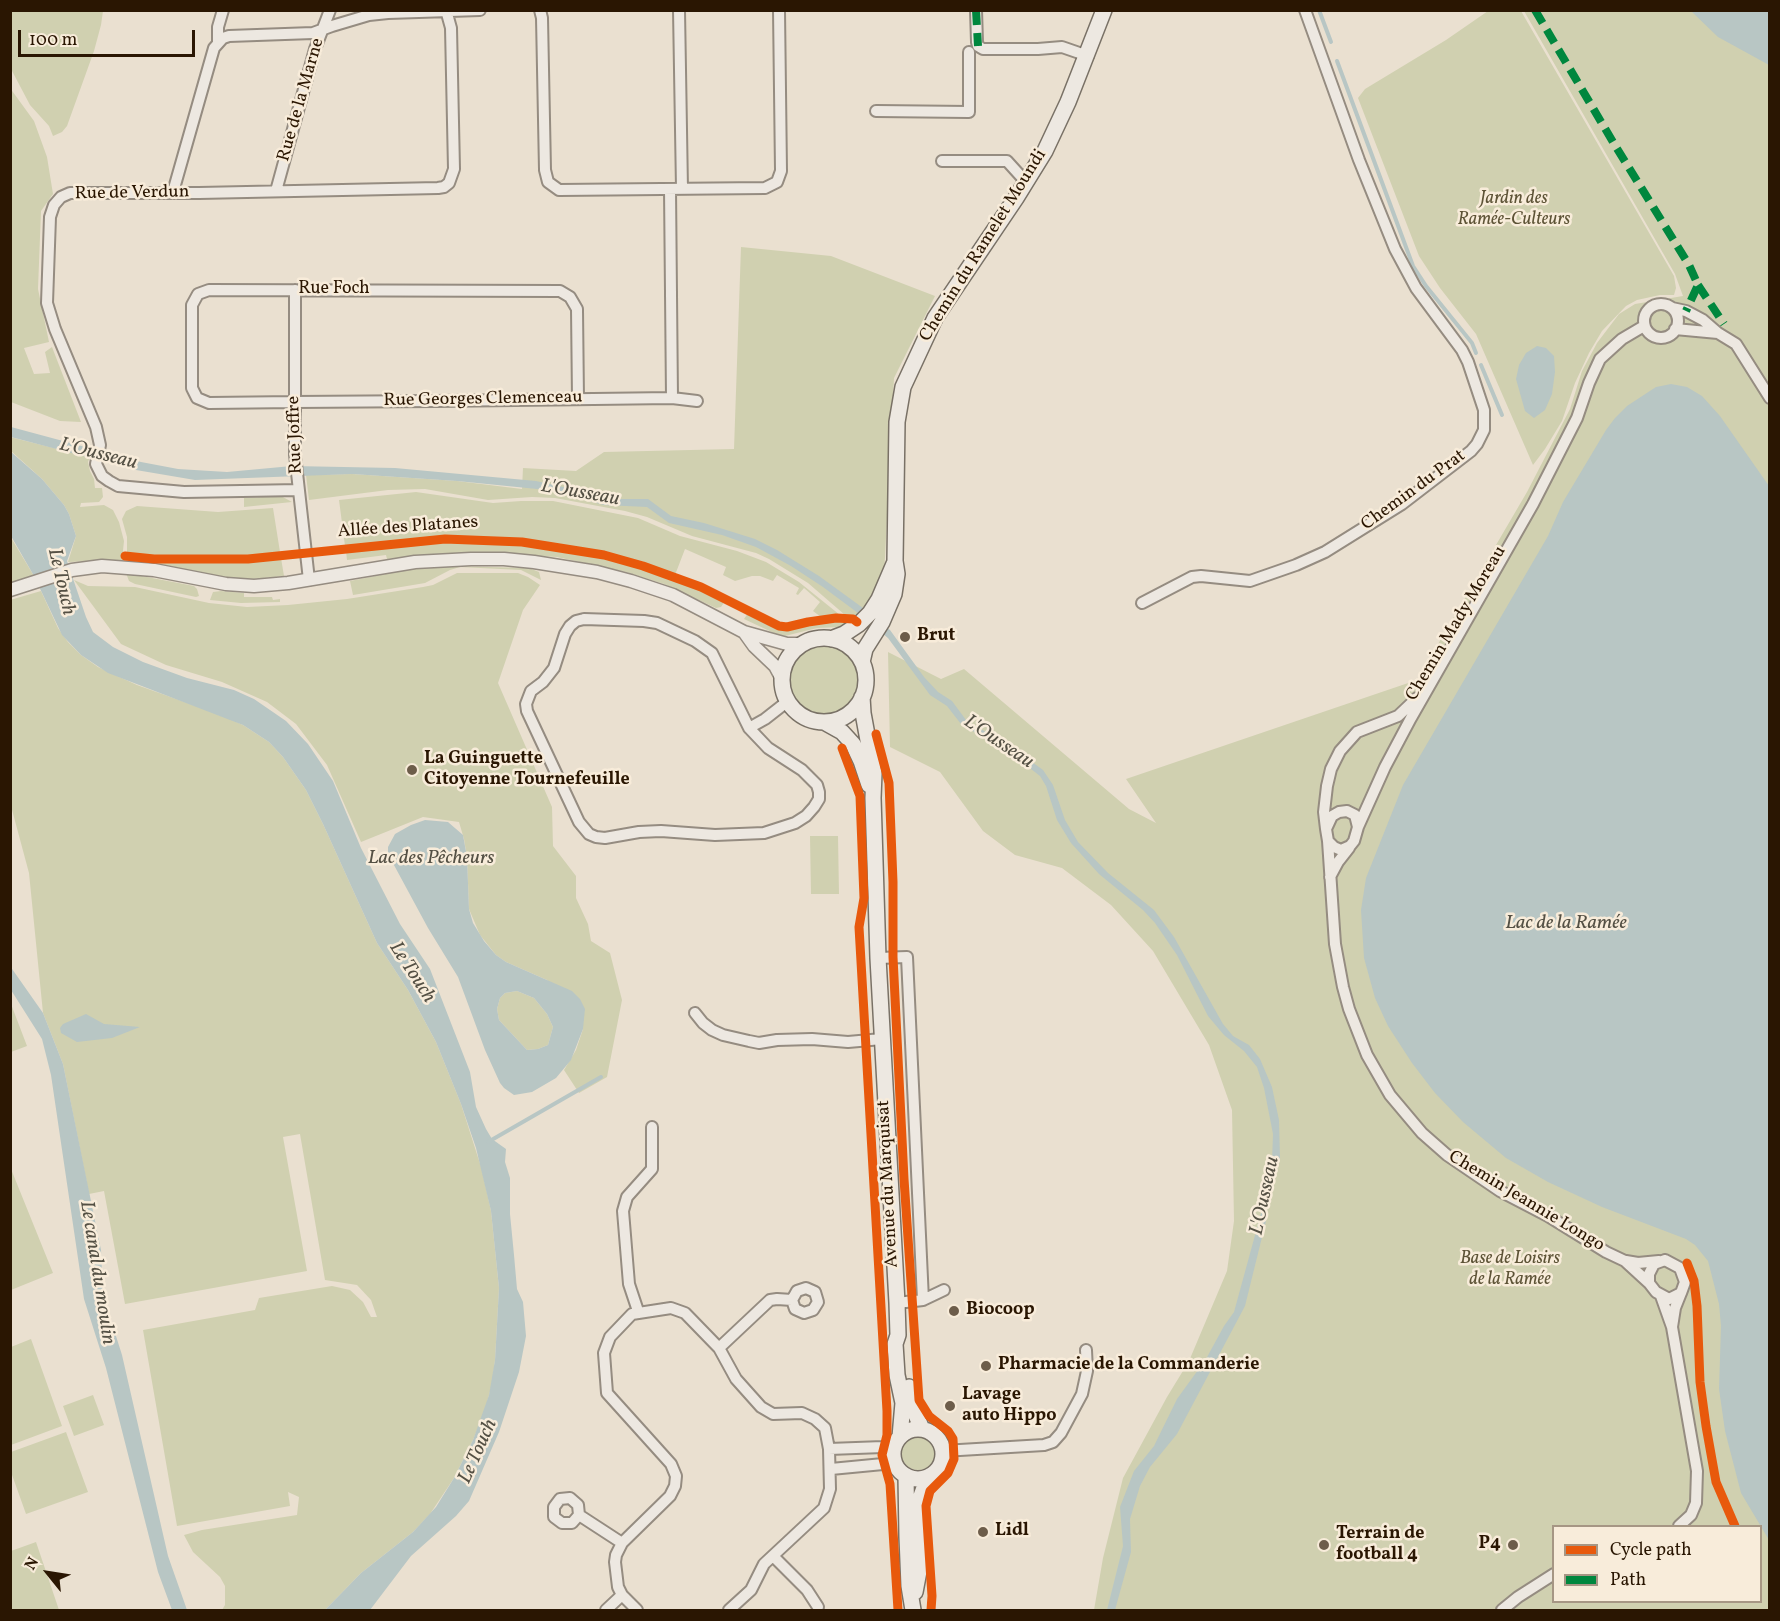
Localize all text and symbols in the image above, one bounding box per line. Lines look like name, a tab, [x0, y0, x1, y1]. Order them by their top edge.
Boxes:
scale bar	[21, 18, 198, 56]
text: 100 m	[29, 28, 78, 53]
street label: Rue de la Marne	[274, 36, 330, 164]
street label: Chemin du Ramelet Moundi	[916, 146, 1052, 346]
street label: Rue de Verdun	[74, 182, 190, 206]
park label: Jardin des Ramée-Culteurs	[1458, 189, 1570, 232]
street label: Rue Foch	[298, 279, 370, 301]
street label: Rue Georges Clemenceau	[383, 387, 583, 413]
street label: Rue Joffre	[284, 396, 308, 474]
water label: L'Ousseau	[57, 434, 139, 476]
street label: Chemin du Prat	[1358, 446, 1470, 536]
water label: L'Ousseau	[539, 475, 621, 513]
street label: Allée des Platanes	[337, 512, 479, 544]
street label: Chemin Mady Moreau	[1402, 543, 1512, 705]
water label: Le Touch	[41, 546, 79, 618]
place label: Brut	[917, 626, 955, 648]
marker: Brut	[898, 630, 912, 644]
water label: L'Ousseau	[958, 711, 1038, 775]
place label: La Guinguette Citoyenne Tournefeuille	[424, 749, 630, 792]
marker: La Guinguette Citoyenne Tournefeuille	[405, 763, 419, 777]
water label: Lac des Pêcheurs	[368, 847, 494, 871]
water label: Lac de la Ramée	[1505, 912, 1627, 936]
water label: Le Touch	[382, 938, 440, 1008]
street label: Avenue du Marquisat	[874, 1100, 904, 1268]
street label: Chemin Jeannie Longo	[1444, 1147, 1608, 1257]
water label: L'Ousseau	[1246, 1155, 1286, 1237]
water label: Le canal du moulin	[73, 1199, 119, 1347]
park label: Base de Loisirs de la Ramée	[1460, 1249, 1560, 1292]
place label: Biocoop	[966, 1300, 1035, 1322]
marker: Biocoop	[947, 1304, 961, 1318]
place label: Pharmacie de la Commanderie	[998, 1355, 1259, 1377]
marker: Pharmacie de la Commanderie	[979, 1359, 993, 1373]
place label: Lavage auto Hippo	[962, 1385, 1056, 1428]
marker: Lavage auto Hippo	[943, 1399, 957, 1413]
water label: Le Touch	[454, 1416, 504, 1488]
place label: Lidl	[995, 1521, 1029, 1543]
place label: Terrain de football 4	[1336, 1524, 1424, 1567]
marker: Lidl	[976, 1525, 990, 1539]
legend	[1552, 1525, 1762, 1603]
place label: P4	[1479, 1534, 1501, 1556]
marker: Terrain de football 4	[1317, 1538, 1331, 1552]
marker: P4	[1506, 1538, 1520, 1552]
text: Cycle path	[1610, 1538, 1692, 1563]
north arrow	[18, 1543, 78, 1603]
text: N	[20, 1553, 45, 1575]
text: Path	[1610, 1568, 1646, 1593]

